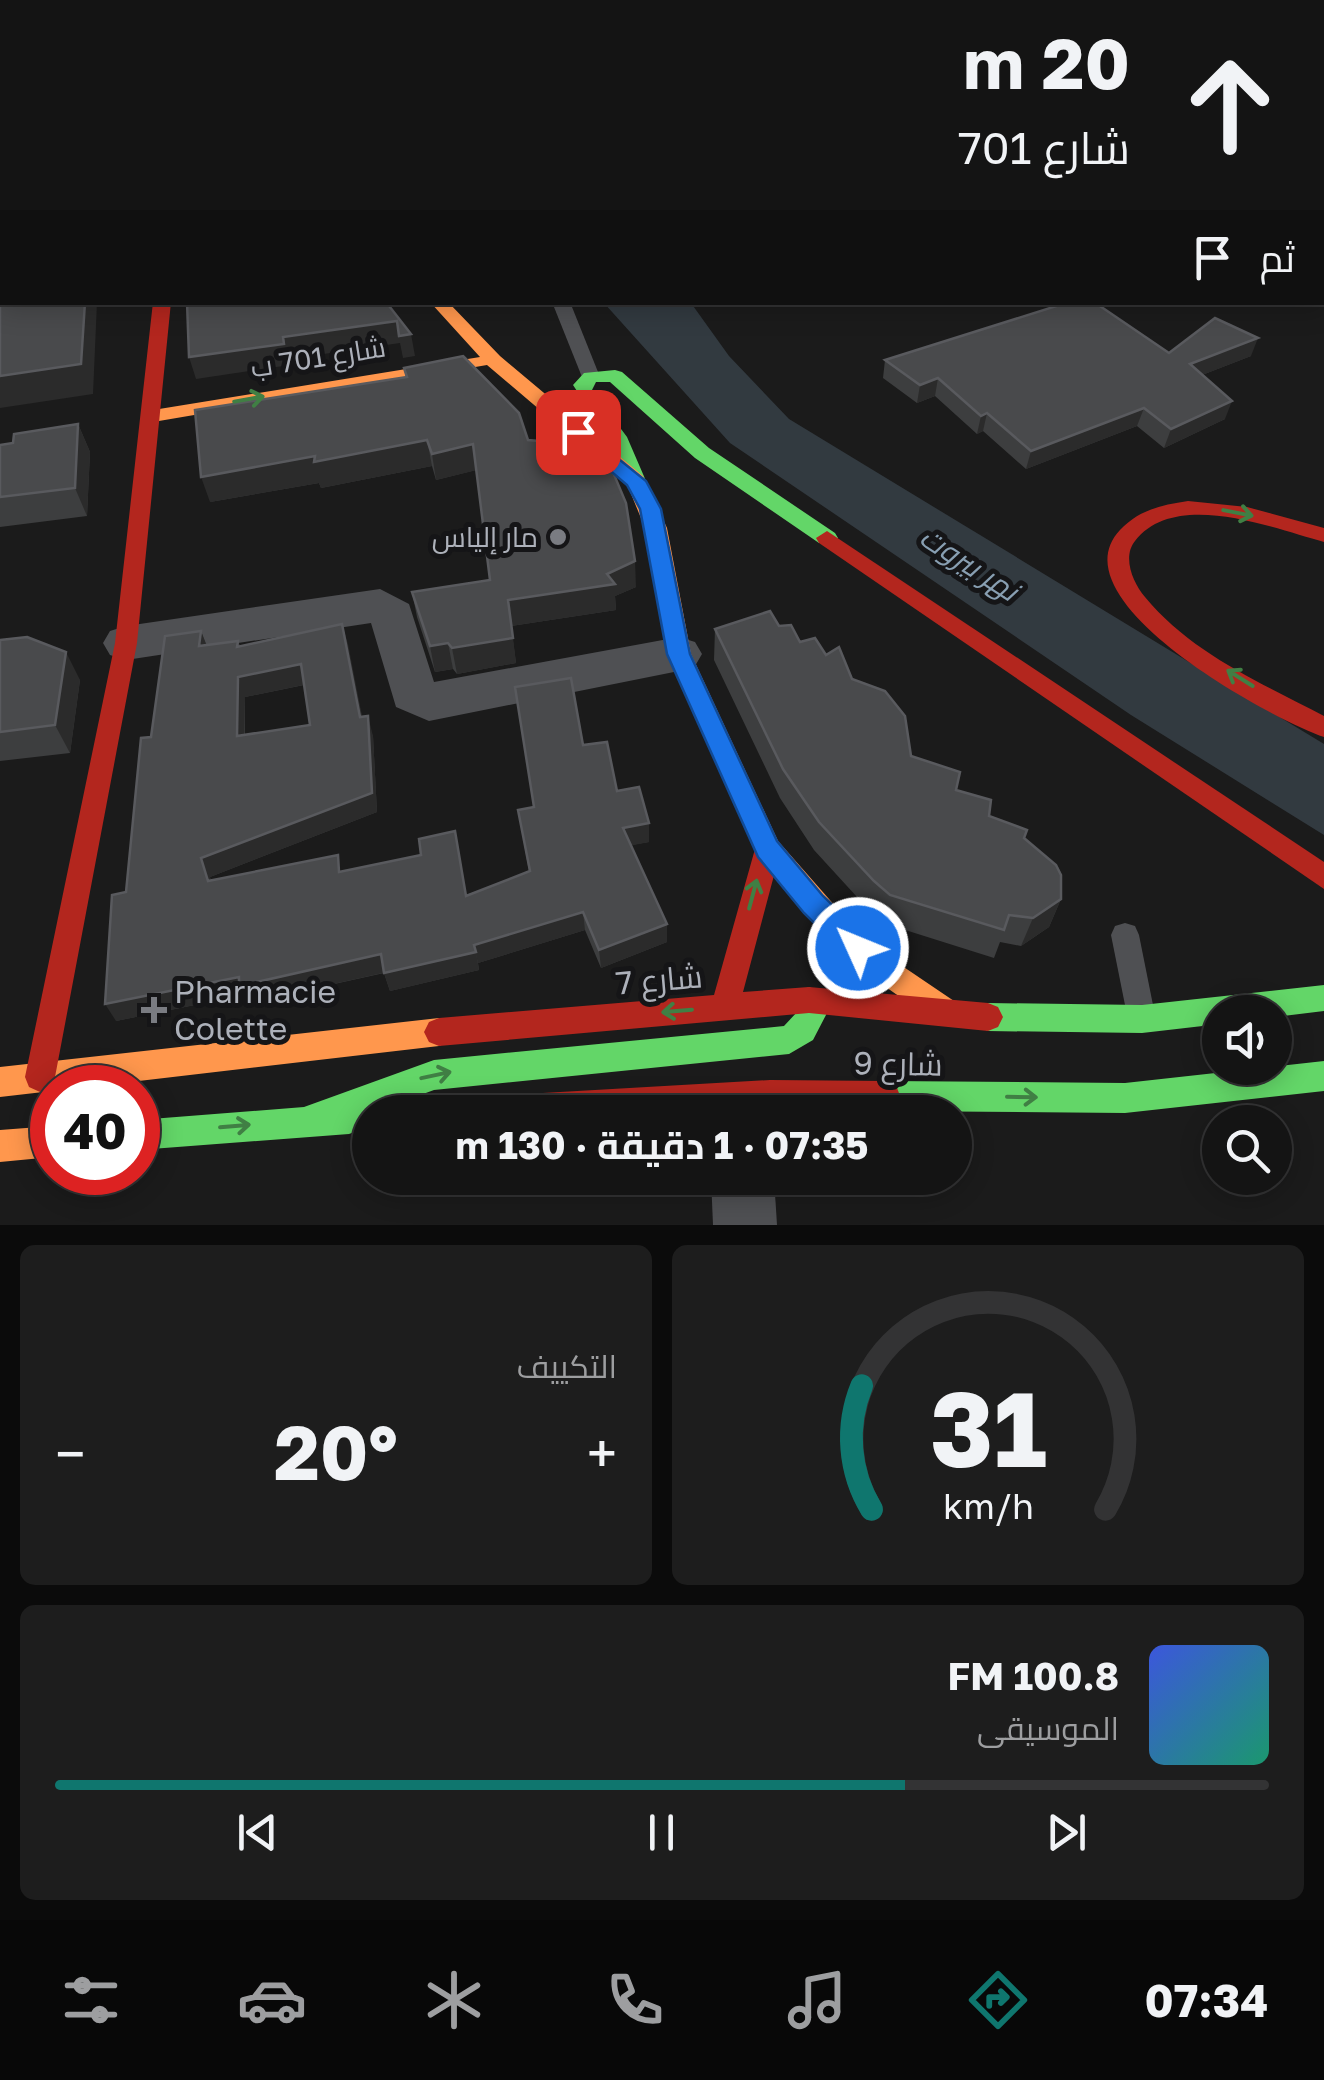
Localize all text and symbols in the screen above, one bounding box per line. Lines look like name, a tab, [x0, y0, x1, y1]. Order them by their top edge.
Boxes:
text: 20 m	[963, 20, 1130, 104]
icon: ahead	[1165, 40, 1295, 170]
text: شارع 701	[958, 120, 1130, 174]
icon: arrive	[1185, 230, 1240, 285]
text: ثم	[1260, 235, 1295, 280]
street label: شارع 701 ب	[248, 330, 388, 386]
one-way arrow	[232, 389, 265, 408]
pin	[536, 390, 621, 475]
icon: arrive	[551, 405, 606, 460]
one-way arrow	[1222, 505, 1254, 524]
water label: نهر بيروت	[913, 518, 1028, 611]
place label: مار إلياس	[432, 520, 538, 555]
marker: مار إلياس	[547, 526, 569, 548]
one-way arrow	[1226, 668, 1254, 688]
one-way arrow	[745, 878, 764, 910]
position arrow	[806, 896, 910, 1000]
street label: شارع 7	[614, 956, 704, 1006]
place label: Pharmacie Colette	[174, 972, 336, 1047]
map controls	[1202, 995, 1292, 1195]
button: sound	[1202, 995, 1292, 1085]
marker: Pharmacie Colette	[143, 999, 165, 1021]
one-way arrow	[661, 1002, 693, 1021]
street label: شارع 9	[853, 1043, 943, 1087]
speed limit sign: 40	[30, 1065, 160, 1195]
one-way arrow	[419, 1065, 451, 1084]
one-way arrow	[1006, 1088, 1038, 1107]
button: search	[1202, 1105, 1292, 1195]
one-way arrow	[218, 1117, 250, 1136]
text: 07:35 · 1 دقيقة · 130 m	[455, 1122, 869, 1167]
text: التكييف	[517, 1347, 617, 1385]
text: 31	[929, 1365, 1047, 1490]
text: 20°	[274, 1406, 398, 1497]
text: −	[55, 1420, 85, 1486]
text: +	[587, 1420, 617, 1486]
text: km/h	[943, 1484, 1033, 1527]
text: 100.8 FM	[948, 1653, 1119, 1698]
text: الموسيقى	[977, 1709, 1119, 1747]
icon: previous	[230, 1805, 285, 1860]
icon: pause	[634, 1805, 689, 1860]
icon: next	[1039, 1805, 1094, 1860]
icon: filters	[56, 1965, 126, 2035]
icon: car	[237, 1965, 307, 2035]
icon: climate	[419, 1965, 489, 2035]
icon: phone	[600, 1965, 670, 2035]
icon: music	[782, 1965, 852, 2035]
icon: directions	[963, 1965, 1033, 2035]
text: 07:34	[1145, 1973, 1268, 2027]

